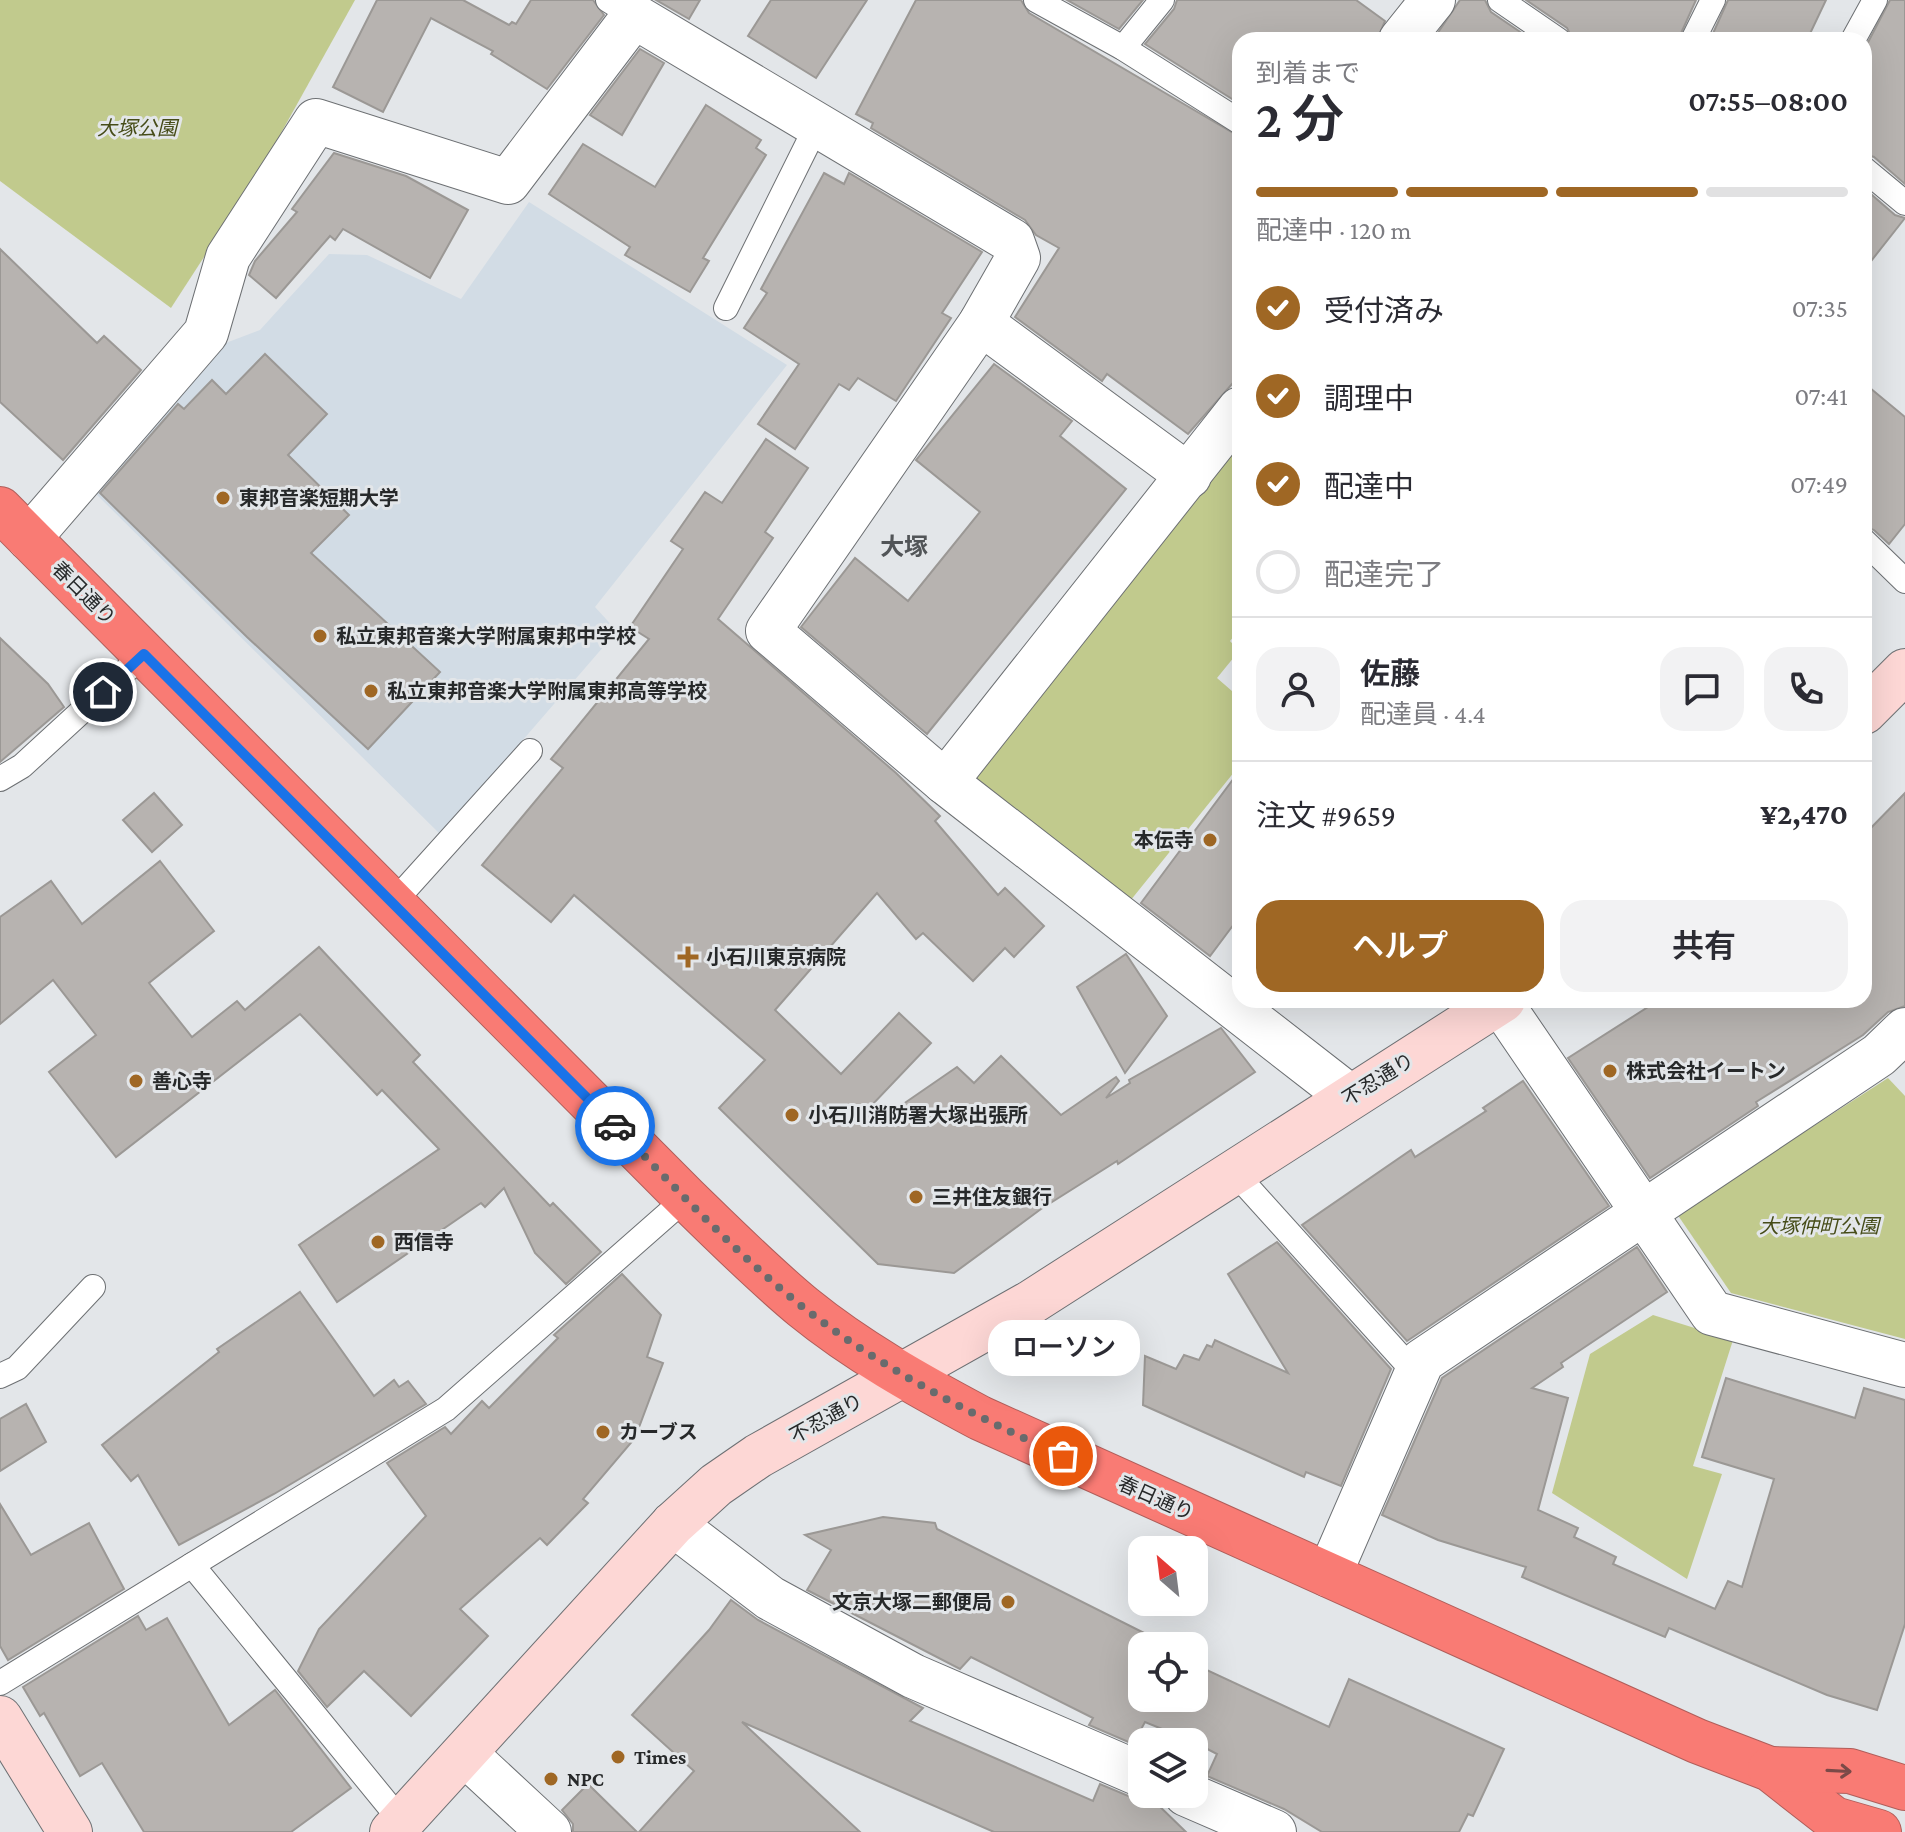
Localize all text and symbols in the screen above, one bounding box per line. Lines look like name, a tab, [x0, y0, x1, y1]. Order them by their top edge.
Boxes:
text: 到着まで	[1256, 59, 1360, 88]
text: 07:55–08:00	[1688, 84, 1848, 117]
text: 2 分	[1256, 90, 1344, 148]
park label: 大塚公園	[97, 117, 180, 139]
text: 配達中 · 120 m	[1256, 216, 1412, 245]
icon: check	[1256, 286, 1300, 330]
text: 受付済み	[1324, 294, 1444, 327]
text: 07:35	[1792, 294, 1848, 323]
icon: check	[1256, 374, 1300, 418]
text: 調理中	[1324, 382, 1414, 415]
text: 07:41	[1794, 382, 1848, 411]
icon: check	[1256, 462, 1300, 506]
text: 配達中	[1324, 470, 1414, 503]
text: 07:49	[1790, 470, 1848, 499]
place label: 東邦音楽短期大学	[239, 487, 399, 509]
marker: 東邦音楽短期大学	[214, 489, 232, 507]
district label: 大塚	[880, 533, 928, 560]
street label: 春日通り	[48, 557, 120, 629]
text: 配達完了	[1324, 558, 1444, 591]
place label: 私立東邦音楽大学附属東邦中学校	[336, 625, 636, 647]
marker: 私立東邦音楽大学附属東邦中学校	[311, 627, 329, 645]
button: person	[1256, 647, 1340, 731]
button: chat	[1660, 647, 1744, 731]
button: phone	[1764, 647, 1848, 731]
text: 佐藤	[1360, 657, 1420, 690]
pin	[69, 658, 137, 726]
icon: home	[81, 670, 125, 714]
place label: 私立東邦音楽大学附属東邦高等学校	[387, 680, 707, 702]
marker: 私立東邦音楽大学附属東邦高等学校	[362, 682, 380, 700]
text: 配達員 · 4.4	[1360, 700, 1486, 729]
text: ¥2,470	[1760, 797, 1848, 830]
text: 注文 #9659	[1256, 799, 1396, 832]
place label: 本伝寺	[1134, 829, 1194, 851]
marker: 本伝寺	[1201, 831, 1219, 849]
button: ヘルプ	[1256, 900, 1544, 992]
button: 共有	[1560, 900, 1848, 992]
marker: 小石川東京病院	[677, 946, 699, 968]
place label: 小石川東京病院	[706, 946, 846, 968]
street label: 不忍通り	[1338, 1048, 1418, 1110]
place label: 株式会社イートン	[1626, 1060, 1786, 1082]
marker: 株式会社イートン	[1601, 1062, 1619, 1080]
place label: 善心寺	[152, 1070, 212, 1092]
marker: 善心寺	[127, 1072, 145, 1090]
courier	[575, 1086, 655, 1166]
icon: car	[593, 1104, 637, 1148]
place label: 小石川消防署大塚出張所	[808, 1104, 1028, 1126]
marker: 小石川消防署大塚出張所	[783, 1106, 801, 1124]
place label: 三井住友銀行	[932, 1186, 1052, 1208]
marker: 三井住友銀行	[907, 1188, 925, 1206]
park label: 大塚仲町公園	[1759, 1215, 1882, 1237]
place label: 西信寺	[394, 1231, 454, 1253]
marker: 西信寺	[369, 1233, 387, 1251]
callout: ローソン	[987, 1320, 1139, 1376]
text: ローソン	[1012, 1333, 1116, 1362]
street label: 不忍通り	[786, 1389, 866, 1447]
place label: カーブス	[619, 1421, 698, 1443]
pin	[1029, 1422, 1097, 1490]
marker: カーブス	[594, 1423, 612, 1441]
icon: bag	[1041, 1434, 1085, 1478]
street label: 春日通り	[1115, 1472, 1197, 1524]
north arrow	[1128, 1536, 1208, 1616]
map controls	[1128, 1536, 1208, 1808]
place label: 文京大塚二郵便局	[832, 1591, 992, 1613]
marker: 文京大塚二郵便局	[999, 1593, 1017, 1611]
button: locate	[1128, 1632, 1208, 1712]
button: layers	[1128, 1728, 1208, 1808]
place label: Times	[634, 1746, 686, 1768]
marker: Times	[609, 1748, 627, 1766]
one-way arrow	[1825, 1764, 1852, 1779]
place label: NPC	[567, 1768, 604, 1790]
marker: NPC	[542, 1770, 560, 1788]

